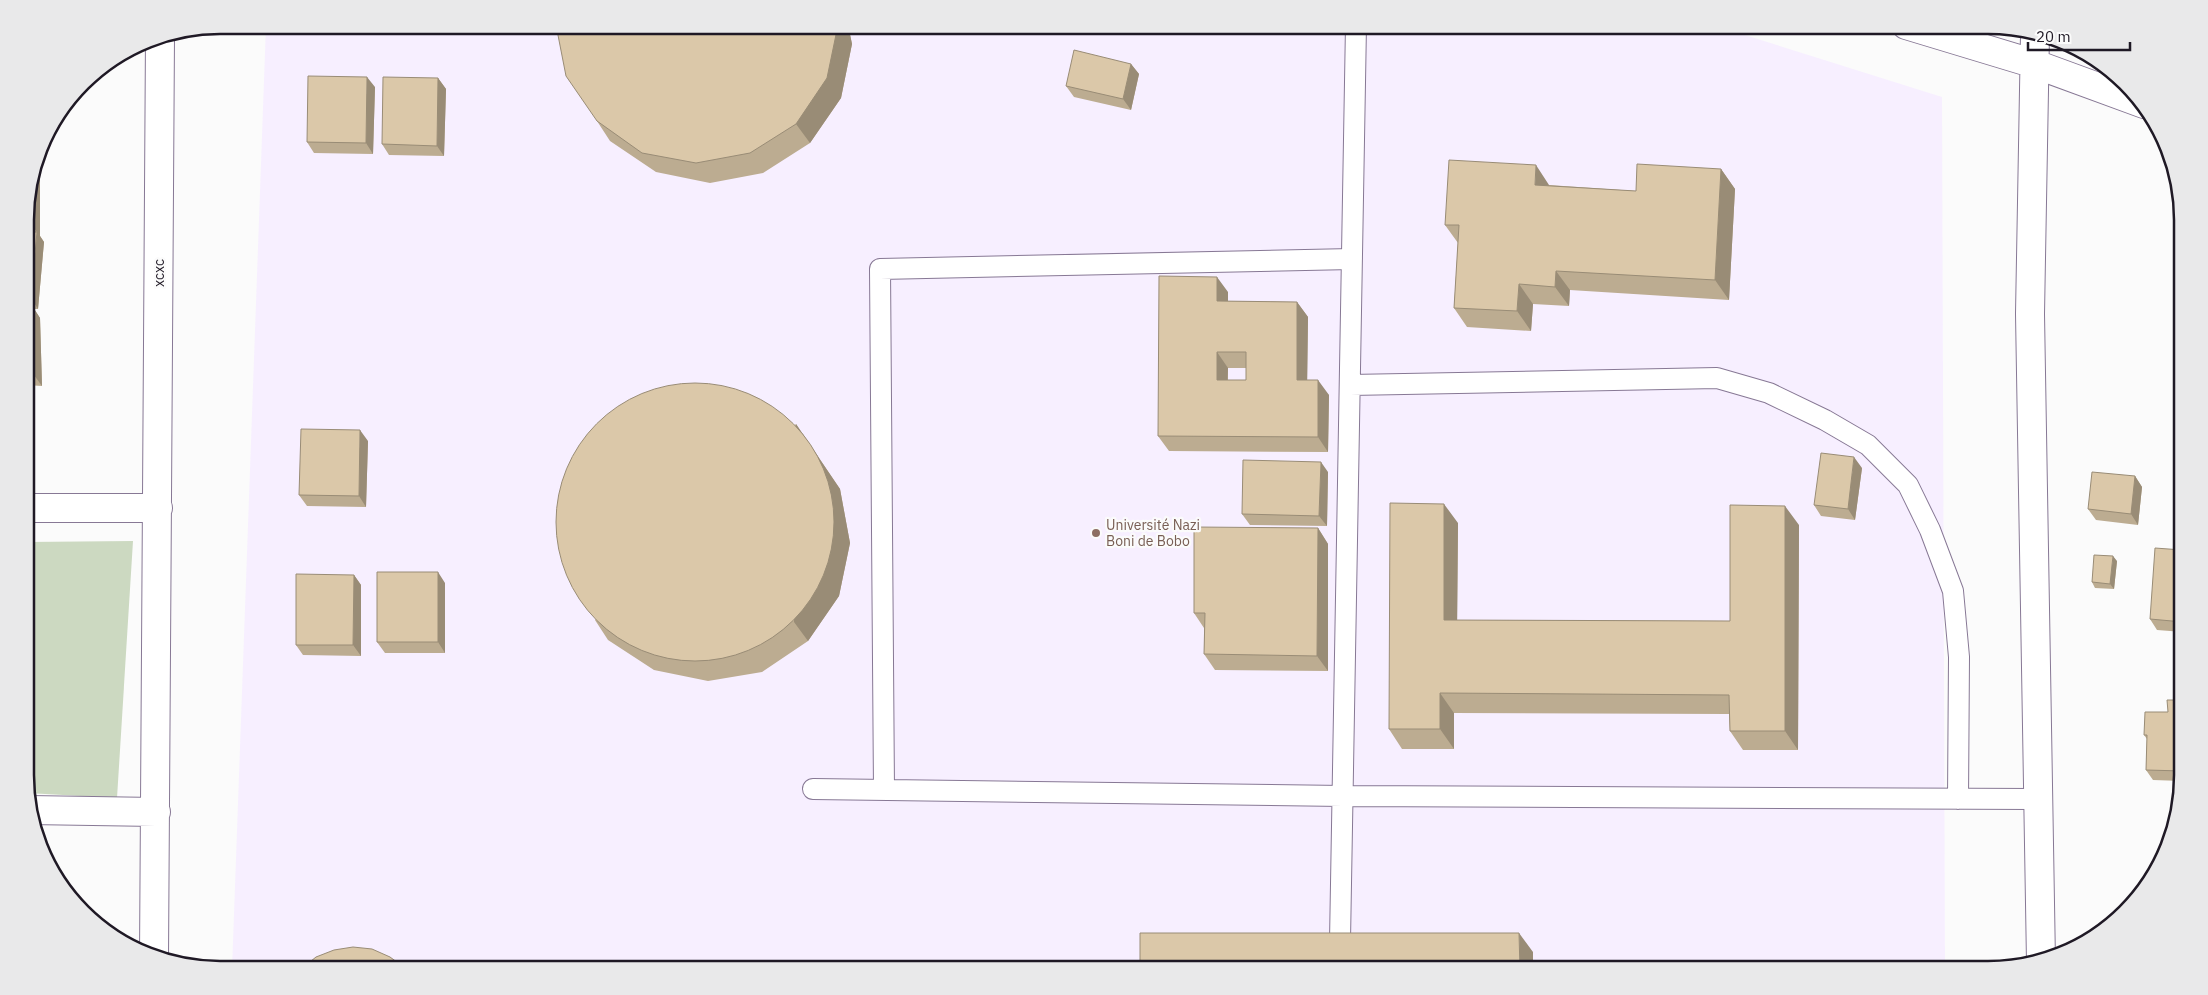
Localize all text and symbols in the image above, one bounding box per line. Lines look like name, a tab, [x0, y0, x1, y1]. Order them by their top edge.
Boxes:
scale bar	[2028, 20, 2130, 52]
text: 20 m	[2036, 27, 2071, 46]
street label: xcxc	[150, 259, 168, 287]
place label: Université Nazi Boni de Bobo	[1106, 516, 1200, 550]
marker: Université Nazi Boni de Bobo	[1090, 527, 1102, 539]

